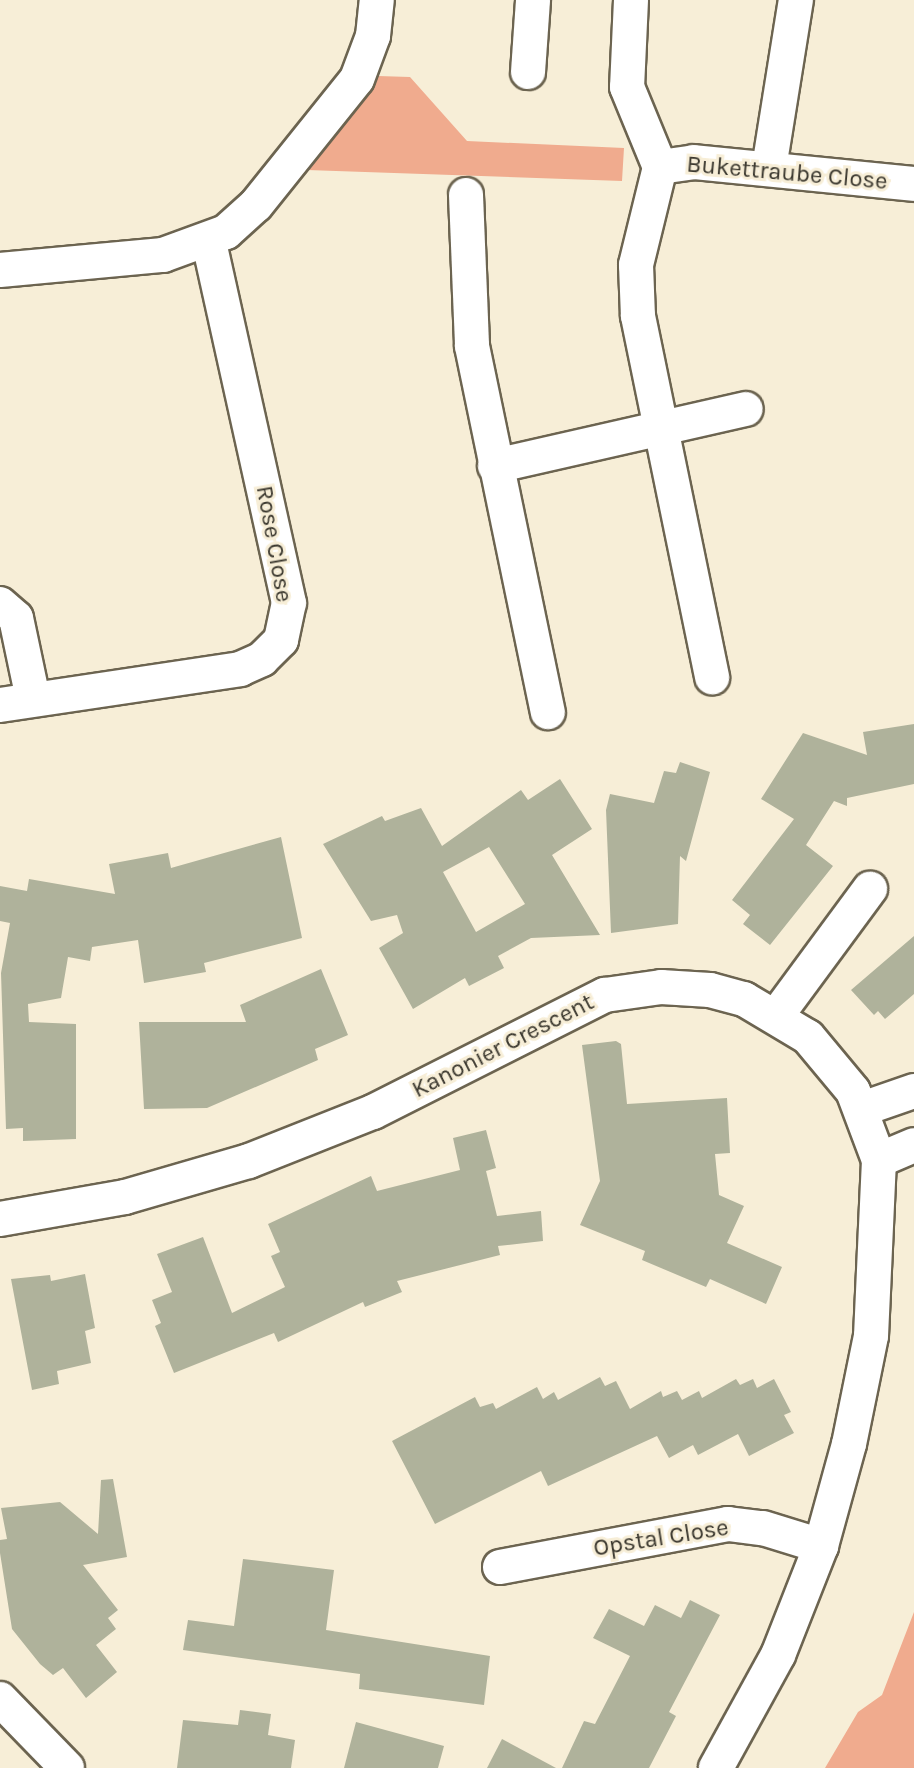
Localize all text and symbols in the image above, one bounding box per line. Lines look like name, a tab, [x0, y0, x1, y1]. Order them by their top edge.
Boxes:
street label: Bukettraube Close	[685, 150, 889, 196]
street label: Rose Close	[250, 483, 298, 605]
street label: Kanonier Crescent	[407, 988, 599, 1104]
street label: Opstal Close	[591, 1513, 731, 1563]

